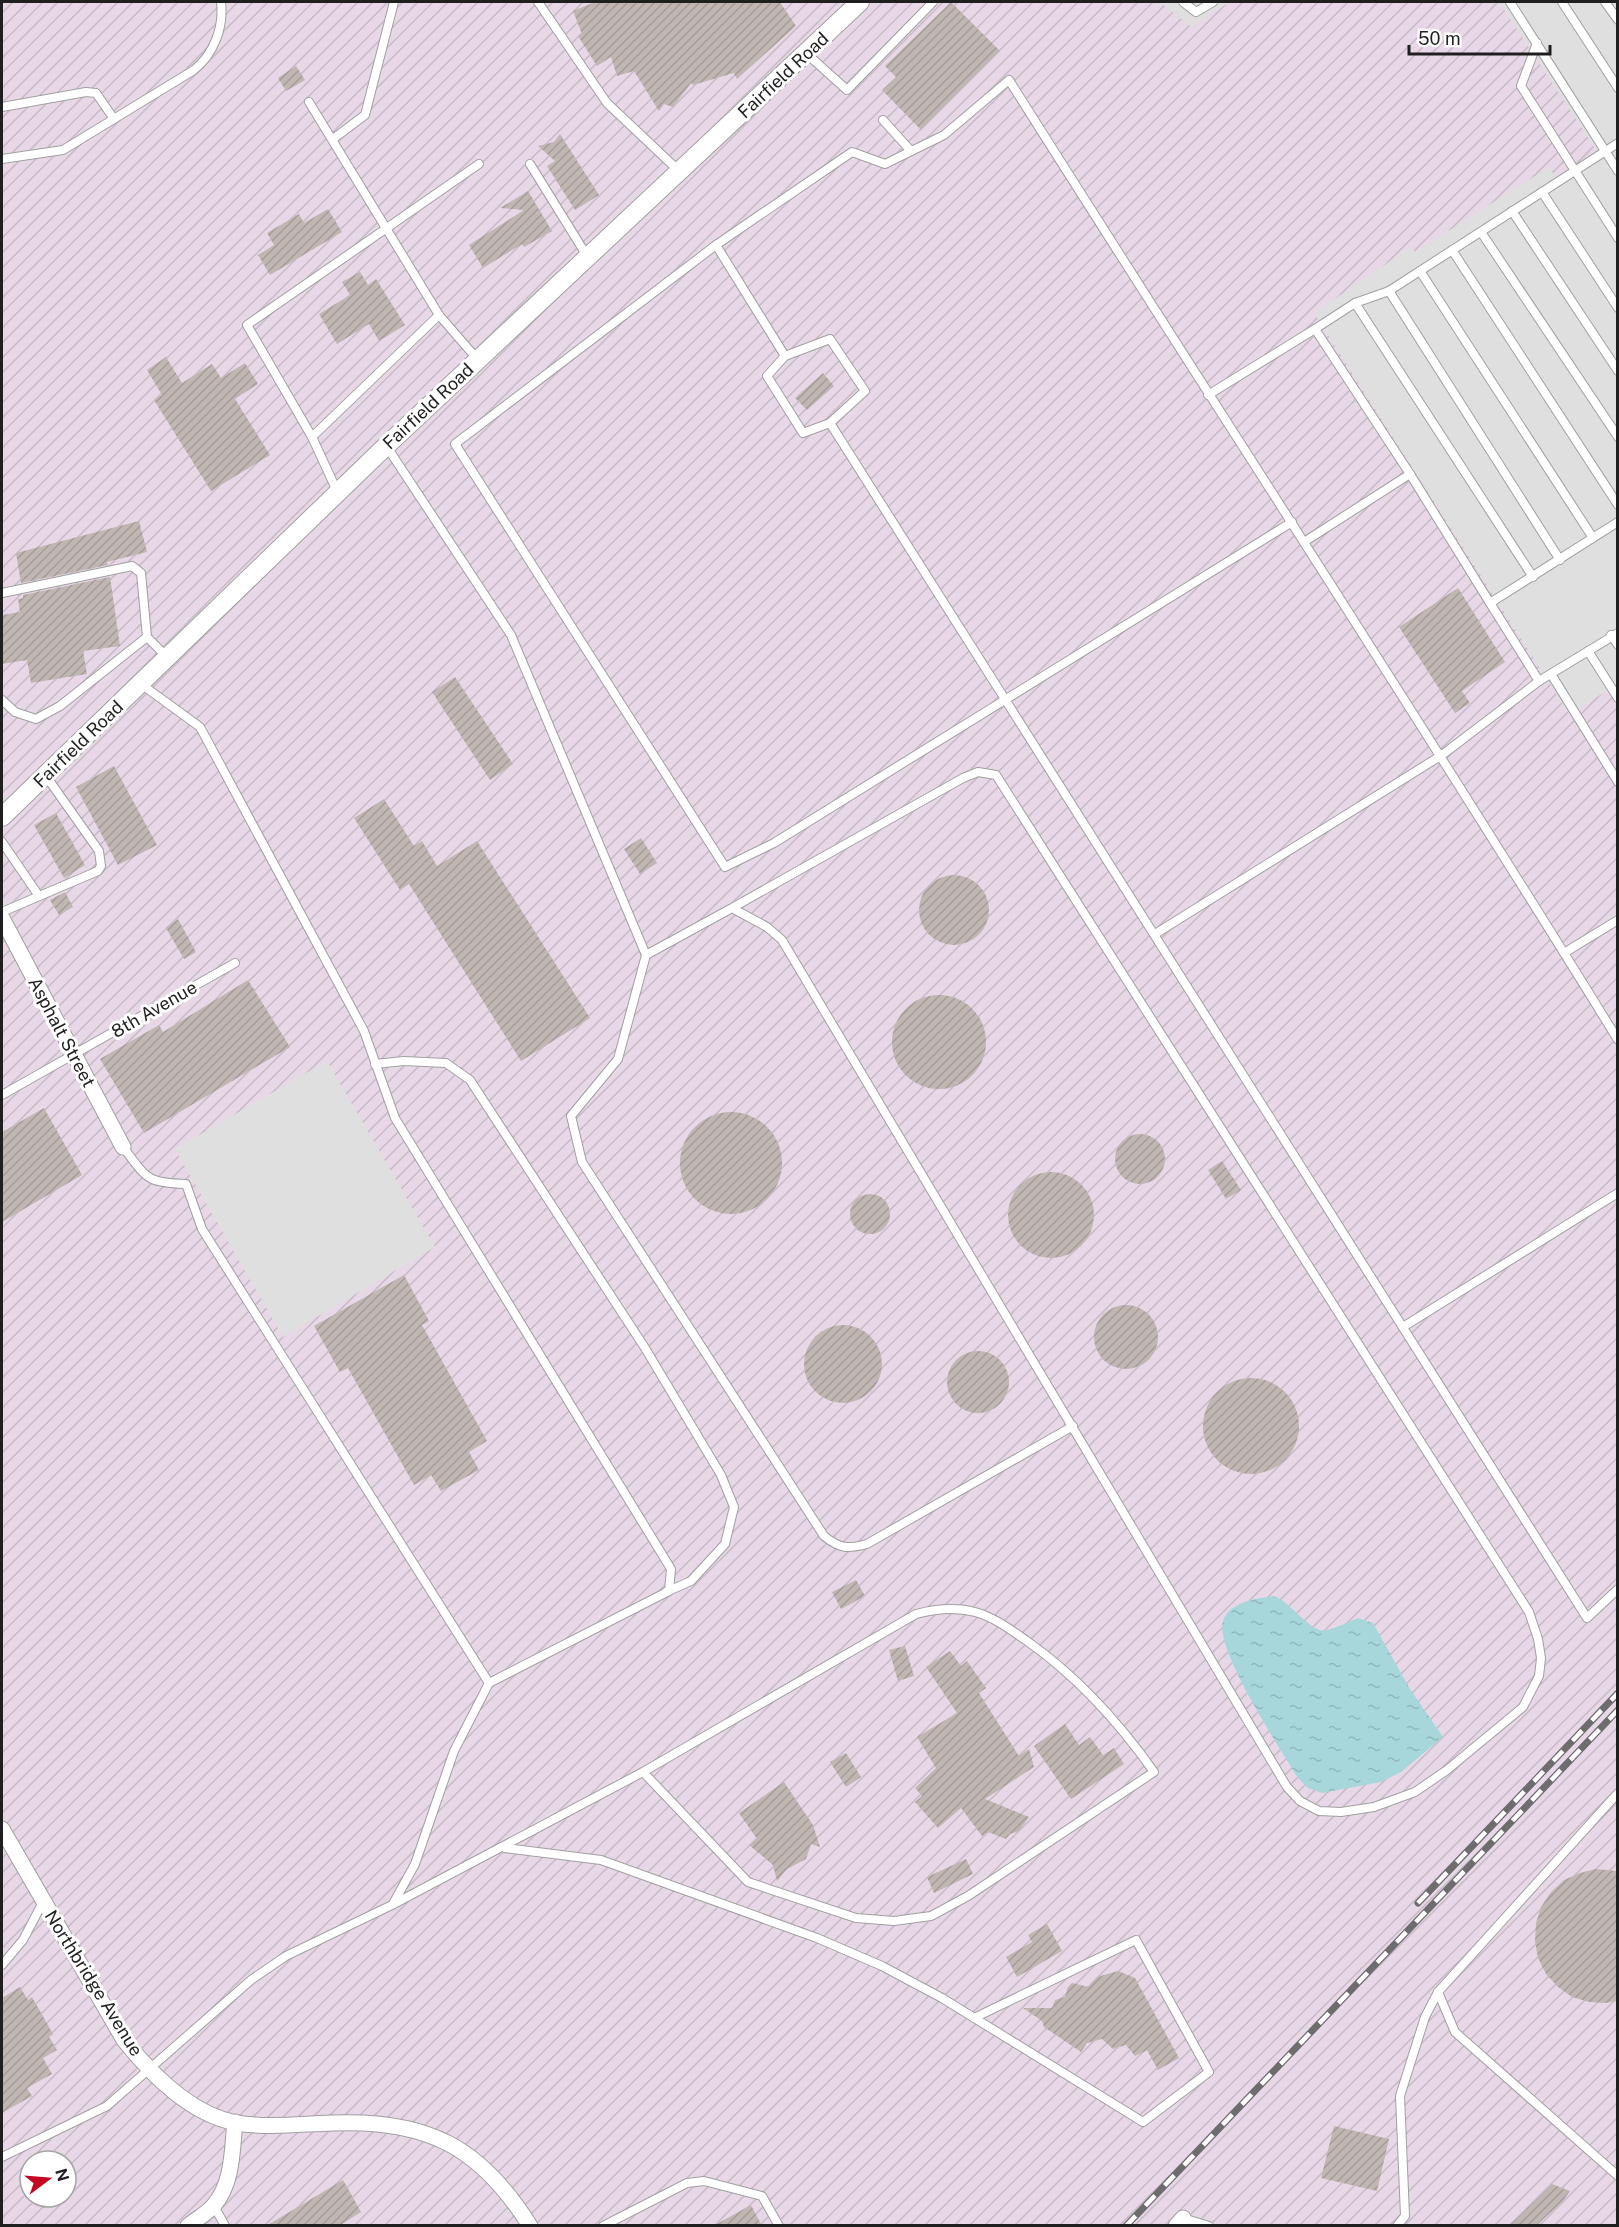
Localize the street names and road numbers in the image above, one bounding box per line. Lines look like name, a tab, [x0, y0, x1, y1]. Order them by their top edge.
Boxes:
street label: Fairfield Road	[733, 28, 833, 122]
street label: Fairfield Road	[378, 359, 478, 453]
street label: Fairfield Road	[29, 696, 127, 792]
street label: Asphalt Street	[24, 973, 100, 1091]
street label: 8th Avenue	[108, 976, 200, 1042]
street label: Northbridge Avenue	[41, 1906, 147, 2060]

